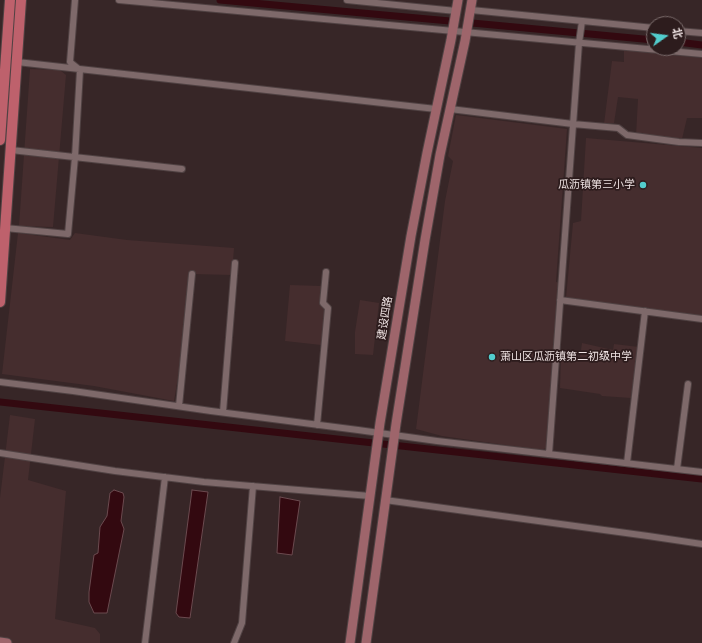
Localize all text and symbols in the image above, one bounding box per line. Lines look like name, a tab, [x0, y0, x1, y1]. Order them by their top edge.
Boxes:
north arrow	[646, 16, 686, 56]
text: 北	[670, 26, 685, 40]
place label: 瓜沥镇第三小学	[558, 178, 635, 192]
marker: 瓜沥镇第三小学	[638, 180, 648, 190]
street label: 建设四路	[375, 295, 395, 341]
place label: 萧山区瓜沥镇第二初级中学	[500, 350, 632, 364]
marker: 萧山区瓜沥镇第二初级中学	[487, 352, 497, 362]

